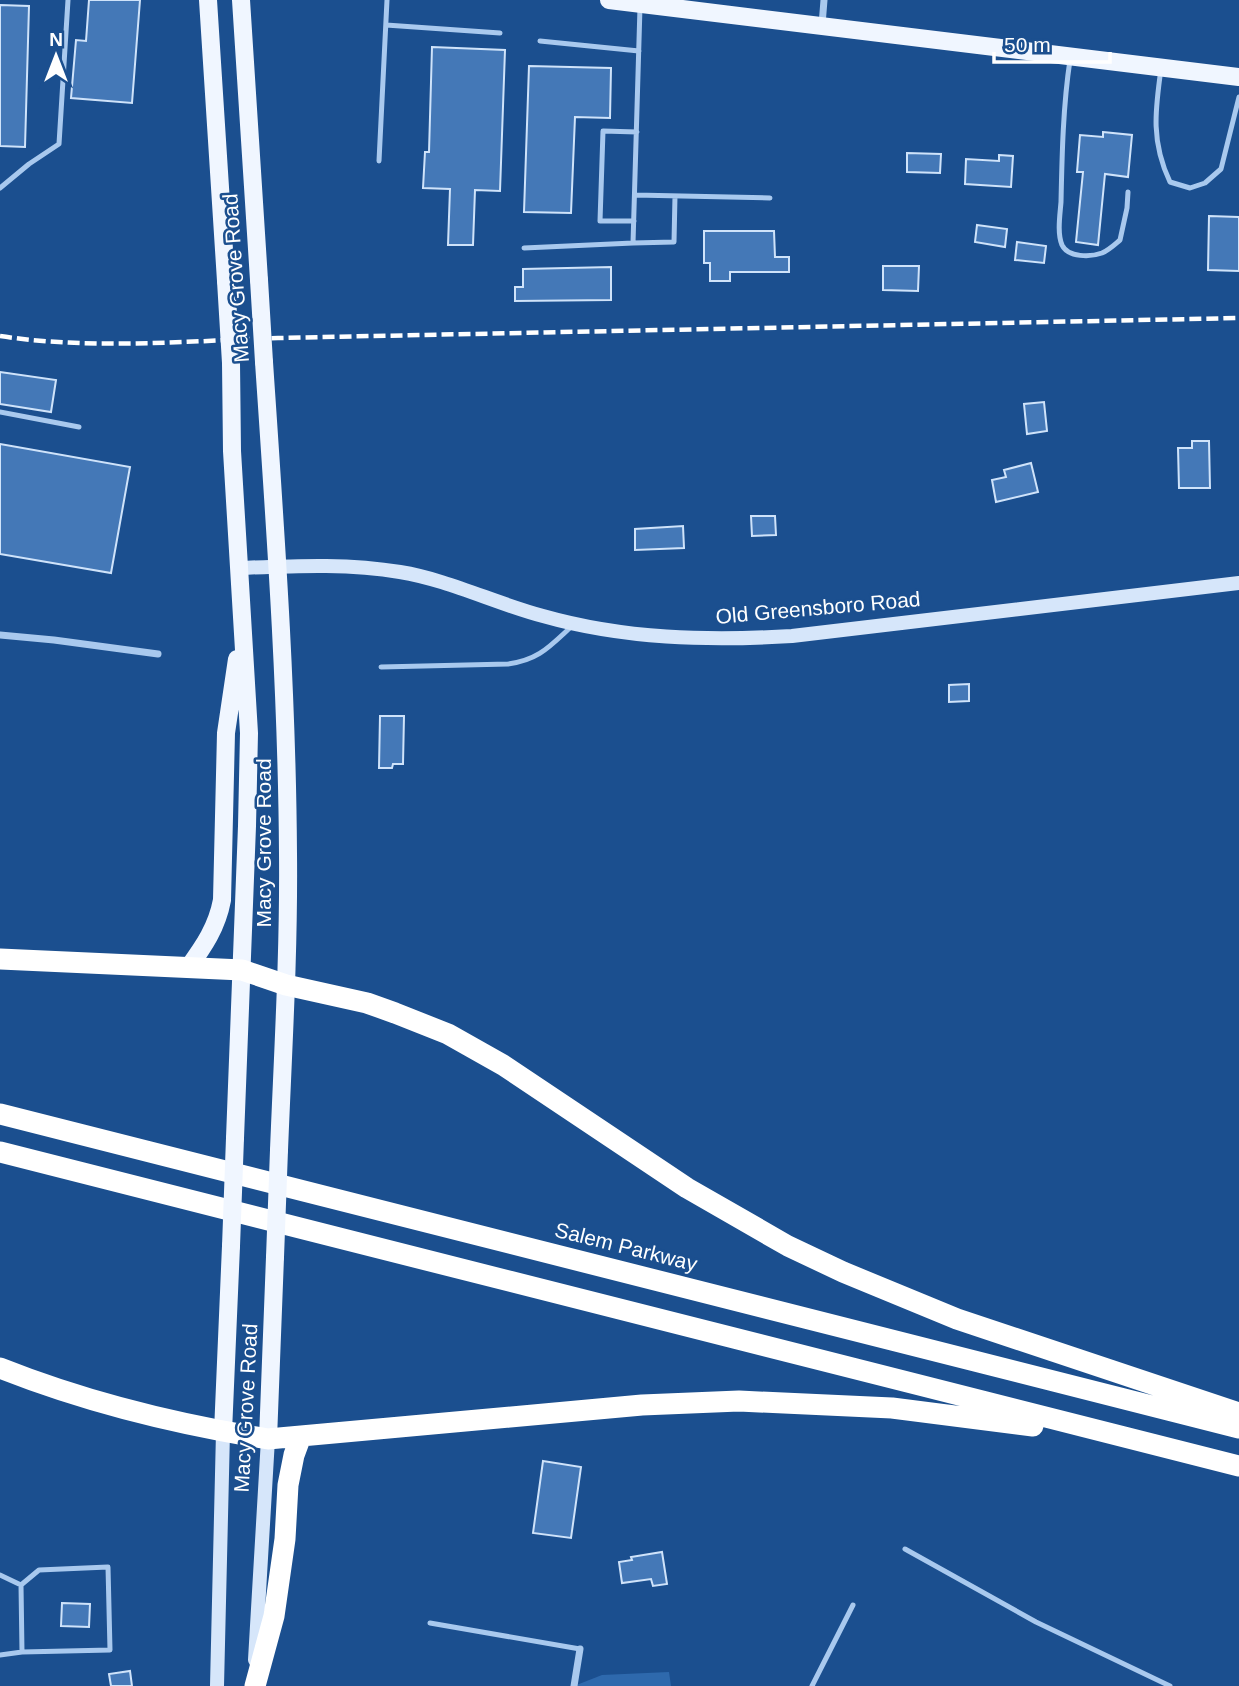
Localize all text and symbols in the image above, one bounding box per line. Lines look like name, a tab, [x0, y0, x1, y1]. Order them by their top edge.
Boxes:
north arrow	[21, 21, 91, 91]
scale bar	[994, 21, 1110, 65]
text: N	[49, 29, 63, 50]
text: 50 m	[1004, 33, 1051, 56]
street label: Macy Grove Road	[218, 193, 253, 363]
street label: Old Greensboro Road	[715, 587, 921, 628]
street label: Macy Grove Road	[252, 758, 275, 928]
street label: Salem Parkway	[553, 1218, 700, 1275]
street label: Macy Grove Road	[230, 1323, 261, 1493]

